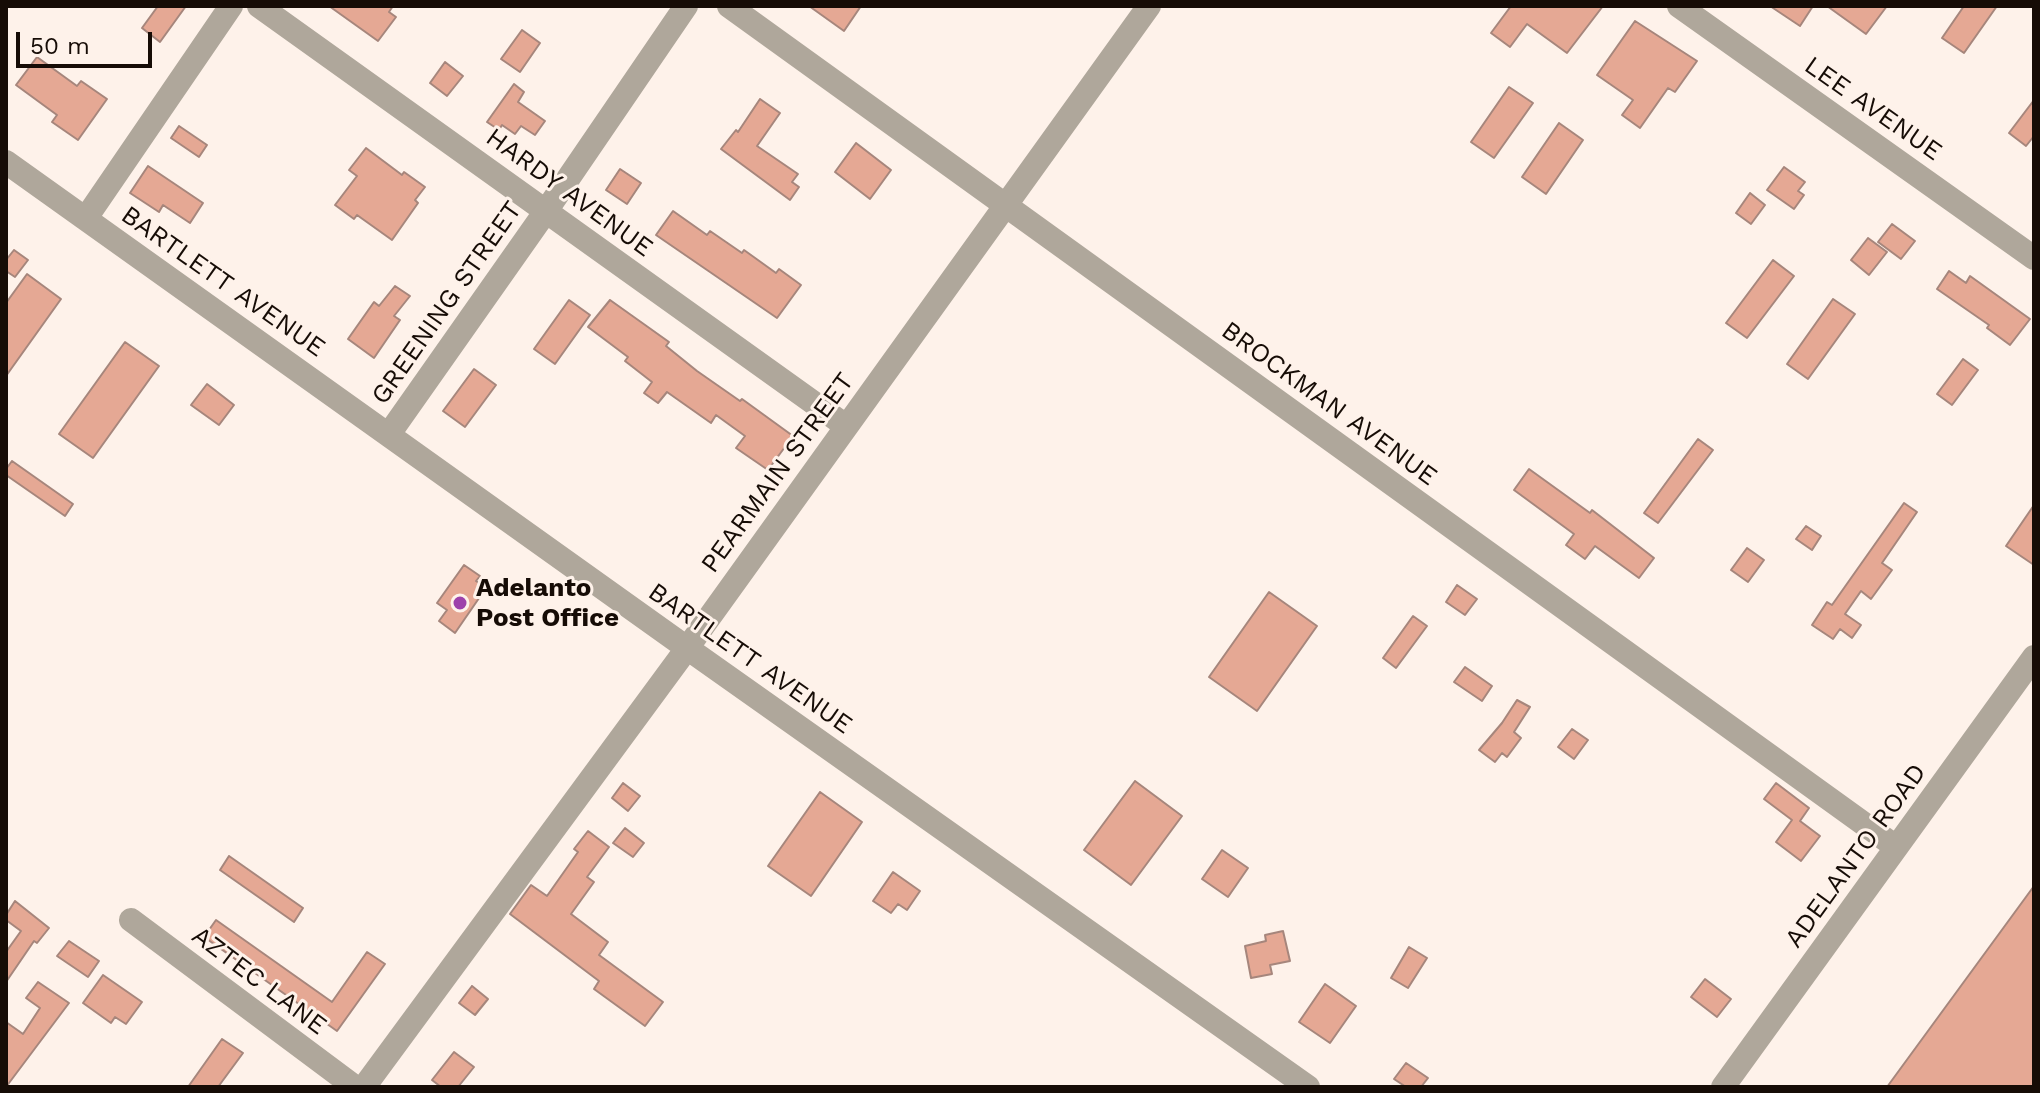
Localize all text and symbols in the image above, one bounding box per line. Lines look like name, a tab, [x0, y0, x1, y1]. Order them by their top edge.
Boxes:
scale bar	[20, 16, 156, 66]
text: 50 m	[30, 32, 90, 60]
street label: LEE AVENUE	[1798, 50, 1948, 168]
street label: HARDY AVENUE	[479, 122, 659, 264]
street label: GREENING STREET	[365, 196, 529, 410]
street label: BARTLETT AVENUE	[115, 200, 331, 364]
street label: BROCKMAN AVENUE	[1215, 315, 1443, 493]
street label: PEARMAIN STREET	[695, 367, 861, 579]
place label: Adelanto Post Office	[476, 572, 619, 634]
street label: BARTLETT AVENUE	[642, 577, 858, 741]
marker: Adelanto Post Office	[451, 594, 469, 612]
street label: ADELANTO ROAD	[1779, 758, 1933, 954]
street label: AZTEC LANE	[186, 920, 332, 1042]

